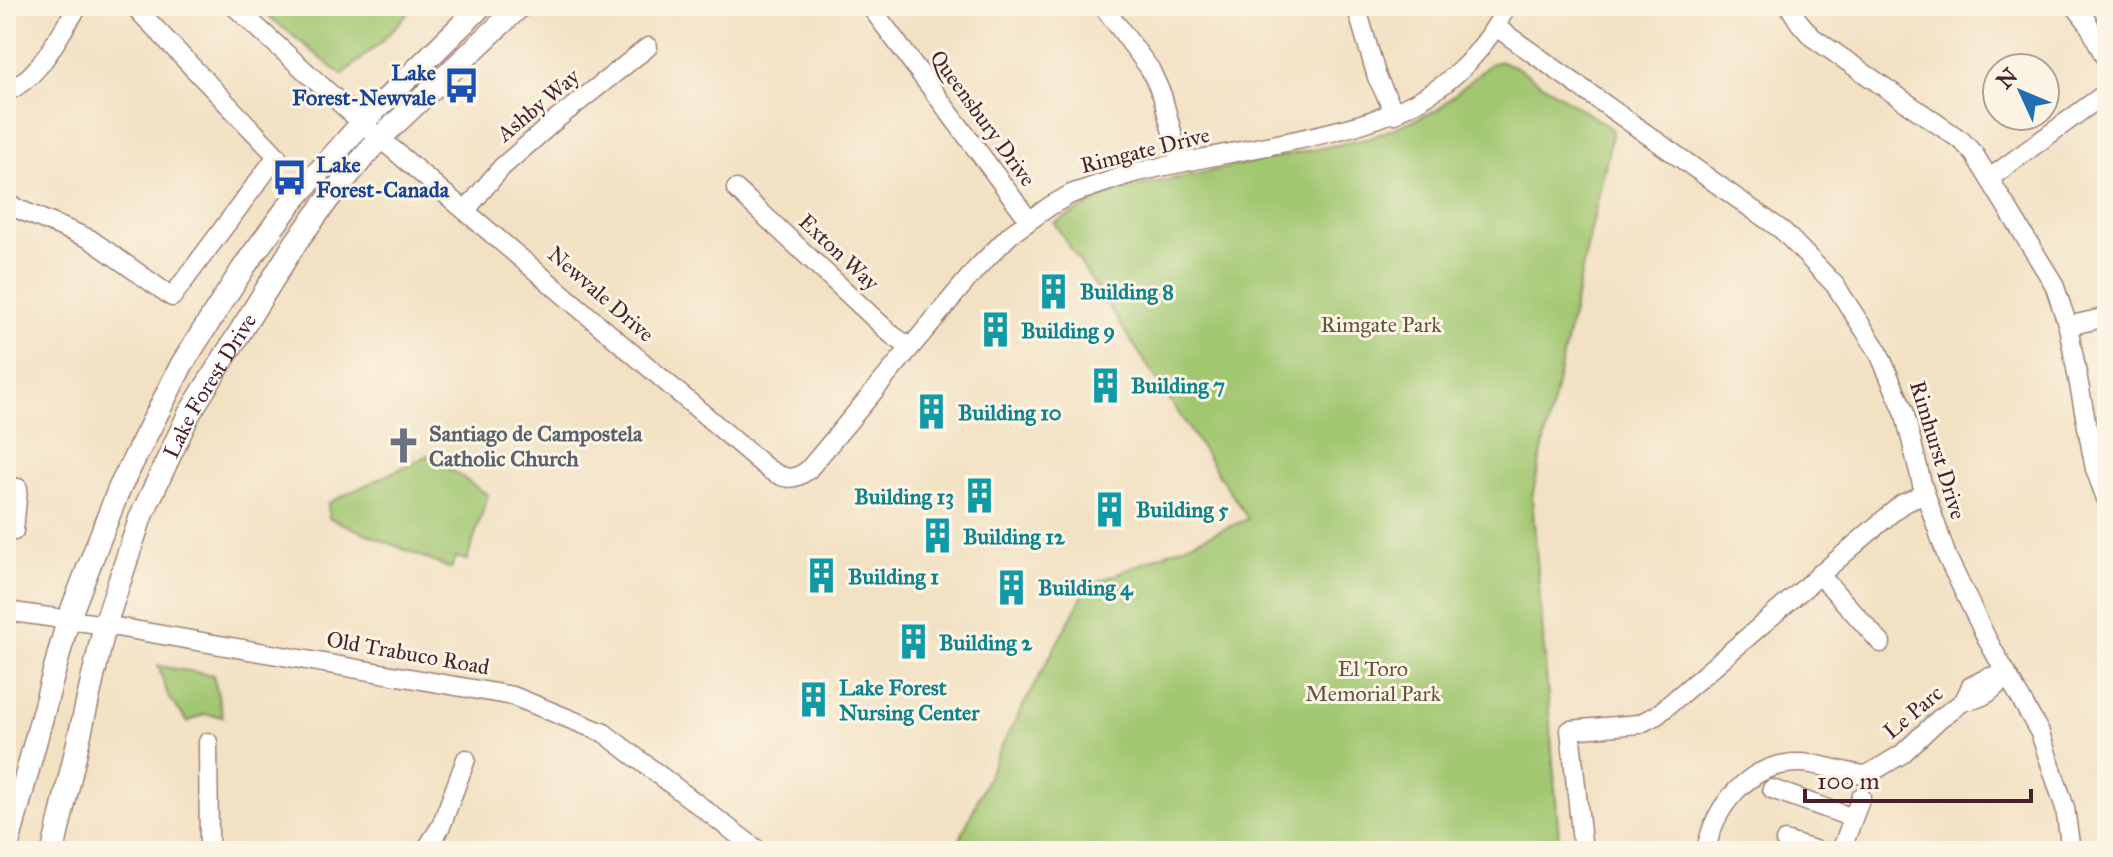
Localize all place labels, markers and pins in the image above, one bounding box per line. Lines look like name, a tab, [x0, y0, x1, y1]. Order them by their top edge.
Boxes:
place label: Lake Forest-Newvale	[292, 59, 436, 111]
bus stop icon: Lake Forest-Newvale	[443, 66, 481, 104]
place label: Lake Forest-Canada	[316, 151, 450, 203]
bus stop icon: Lake Forest-Canada	[271, 158, 309, 196]
building icon: Building 8	[1035, 272, 1073, 310]
place label: Building 8	[1080, 278, 1174, 305]
building icon: Building 9	[976, 311, 1014, 349]
place label: Building 9	[1021, 317, 1115, 344]
building icon: Building 7	[1086, 366, 1124, 404]
place label: Building 7	[1131, 372, 1225, 399]
building icon: Building 10	[913, 393, 951, 431]
place label: Building 10	[958, 399, 1062, 426]
place label: Santiago de Campostela Catholic Church	[429, 420, 643, 472]
church icon: Santiago de Campostela Catholic Church	[384, 427, 422, 465]
building icon: Building 13	[961, 477, 999, 515]
place label: Building 13	[854, 483, 954, 510]
building icon: Building 5	[1091, 490, 1129, 528]
place label: Building 5	[1136, 496, 1229, 523]
building icon: Building 12	[918, 517, 956, 555]
place label: Building 12	[963, 523, 1066, 550]
building icon: Building 1	[803, 557, 841, 595]
place label: Building 1	[848, 563, 939, 590]
building icon: Building 4	[993, 568, 1031, 606]
place label: Building 4	[1038, 574, 1134, 601]
building icon: Building 2	[894, 623, 932, 661]
place label: Building 2	[939, 629, 1033, 656]
place label: Lake Forest Nursing Center	[839, 674, 980, 726]
building icon: Lake Forest Nursing Center	[794, 681, 832, 719]

